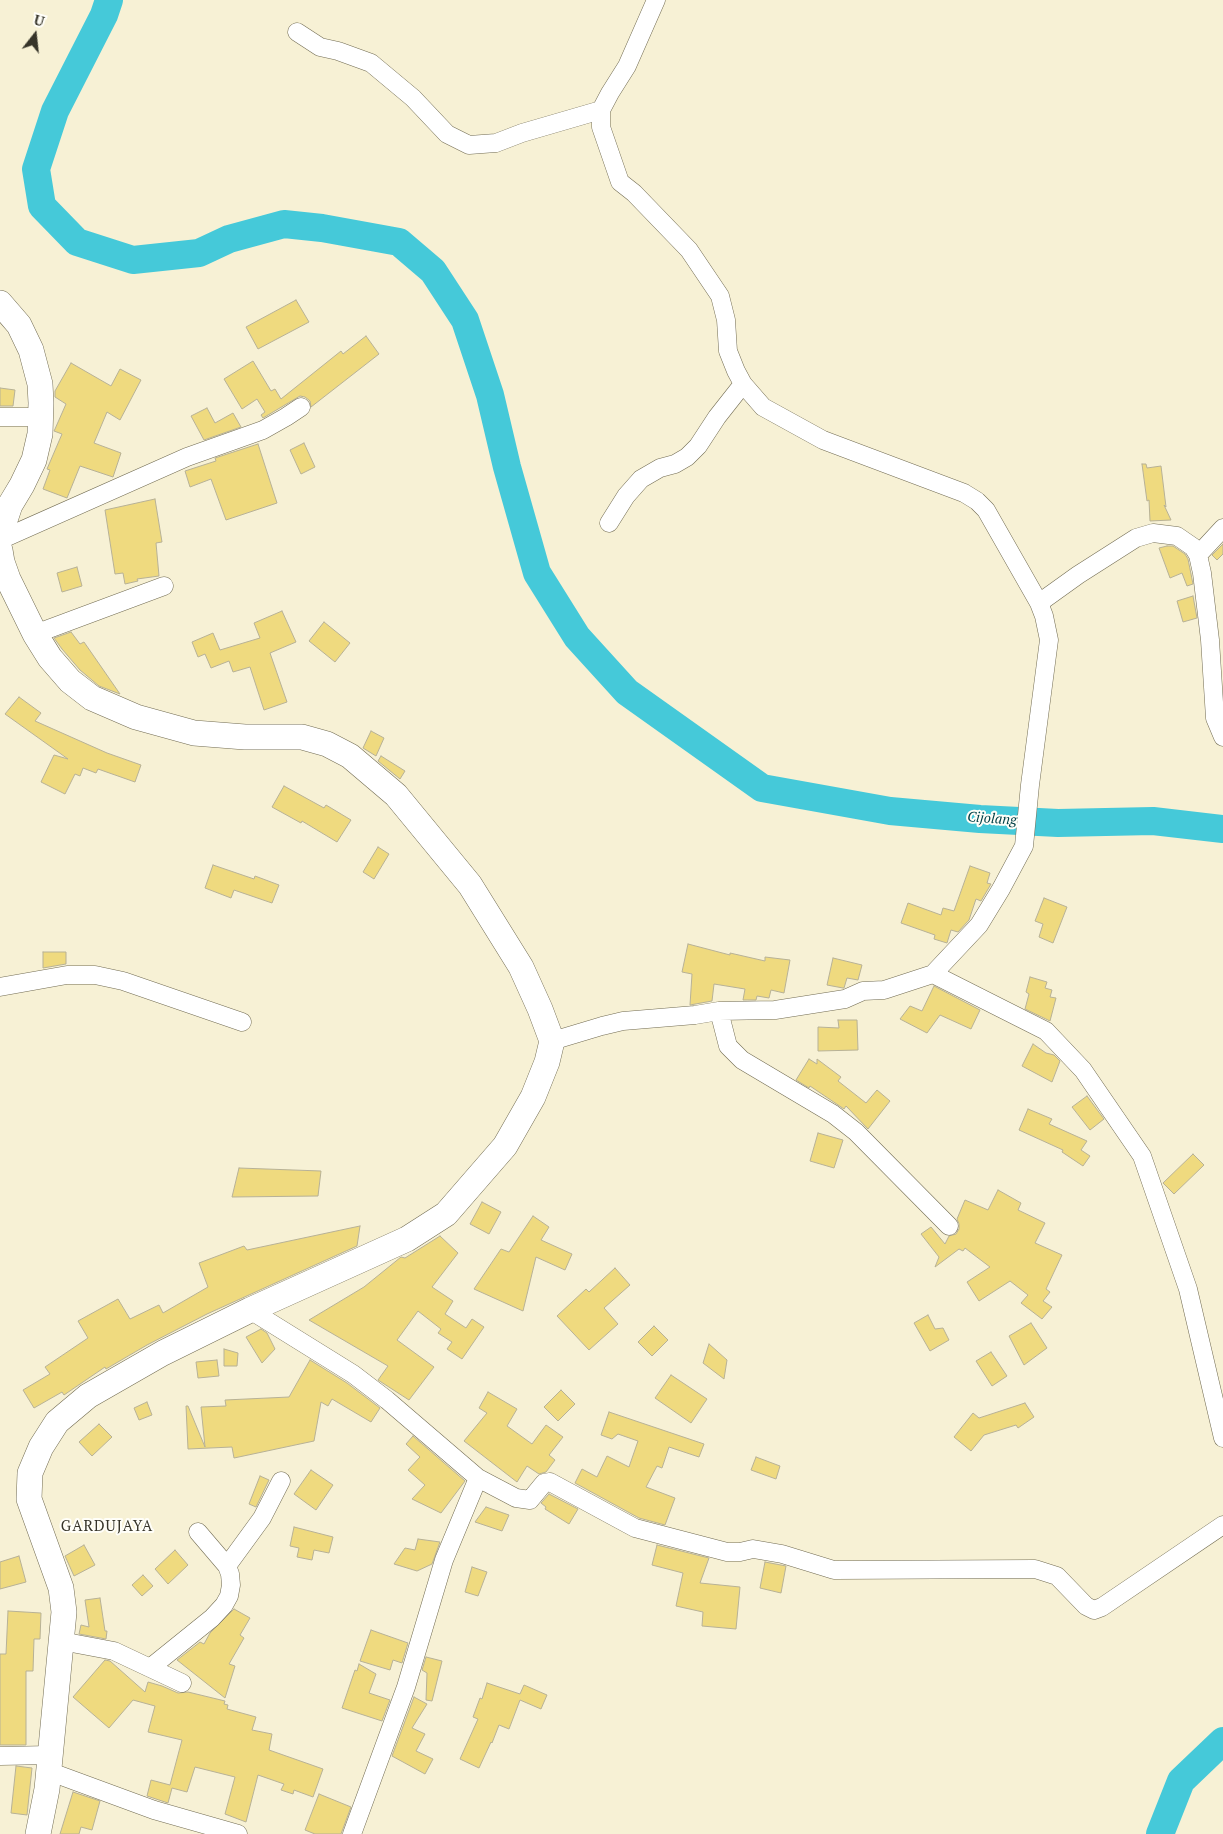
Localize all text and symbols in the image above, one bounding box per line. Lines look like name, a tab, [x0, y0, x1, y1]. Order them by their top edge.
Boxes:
north arrow	[10, 10, 60, 60]
text: U	[32, 10, 47, 31]
water label: Cijolang	[967, 809, 1017, 829]
district label: GARDUJAYA	[60, 1518, 154, 1536]

